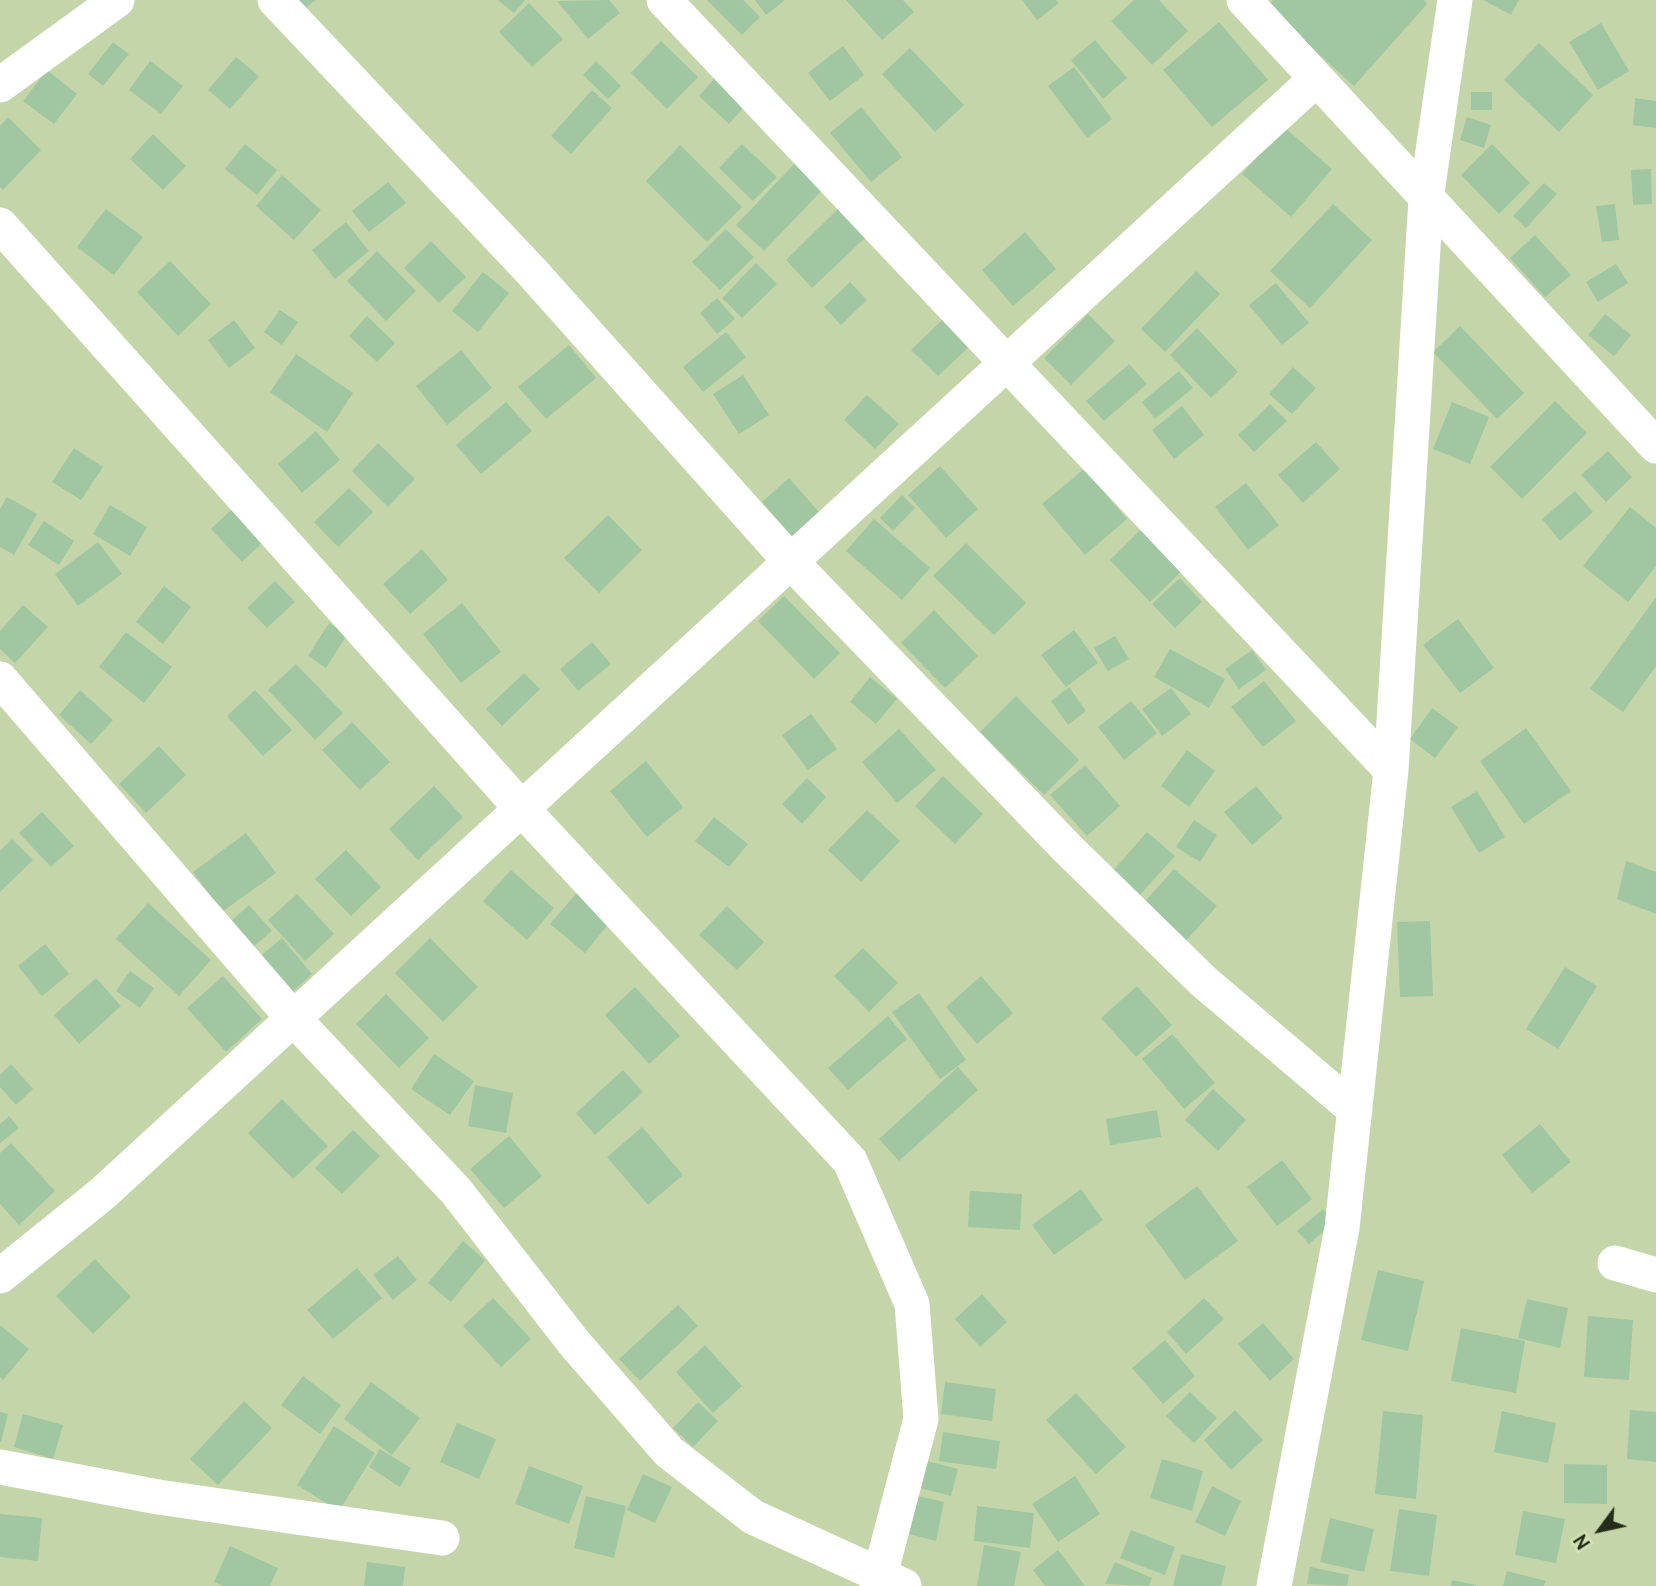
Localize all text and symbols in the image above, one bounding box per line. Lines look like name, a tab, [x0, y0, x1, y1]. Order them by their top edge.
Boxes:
north arrow	[1565, 1495, 1635, 1565]
text: N	[1569, 1530, 1595, 1554]

